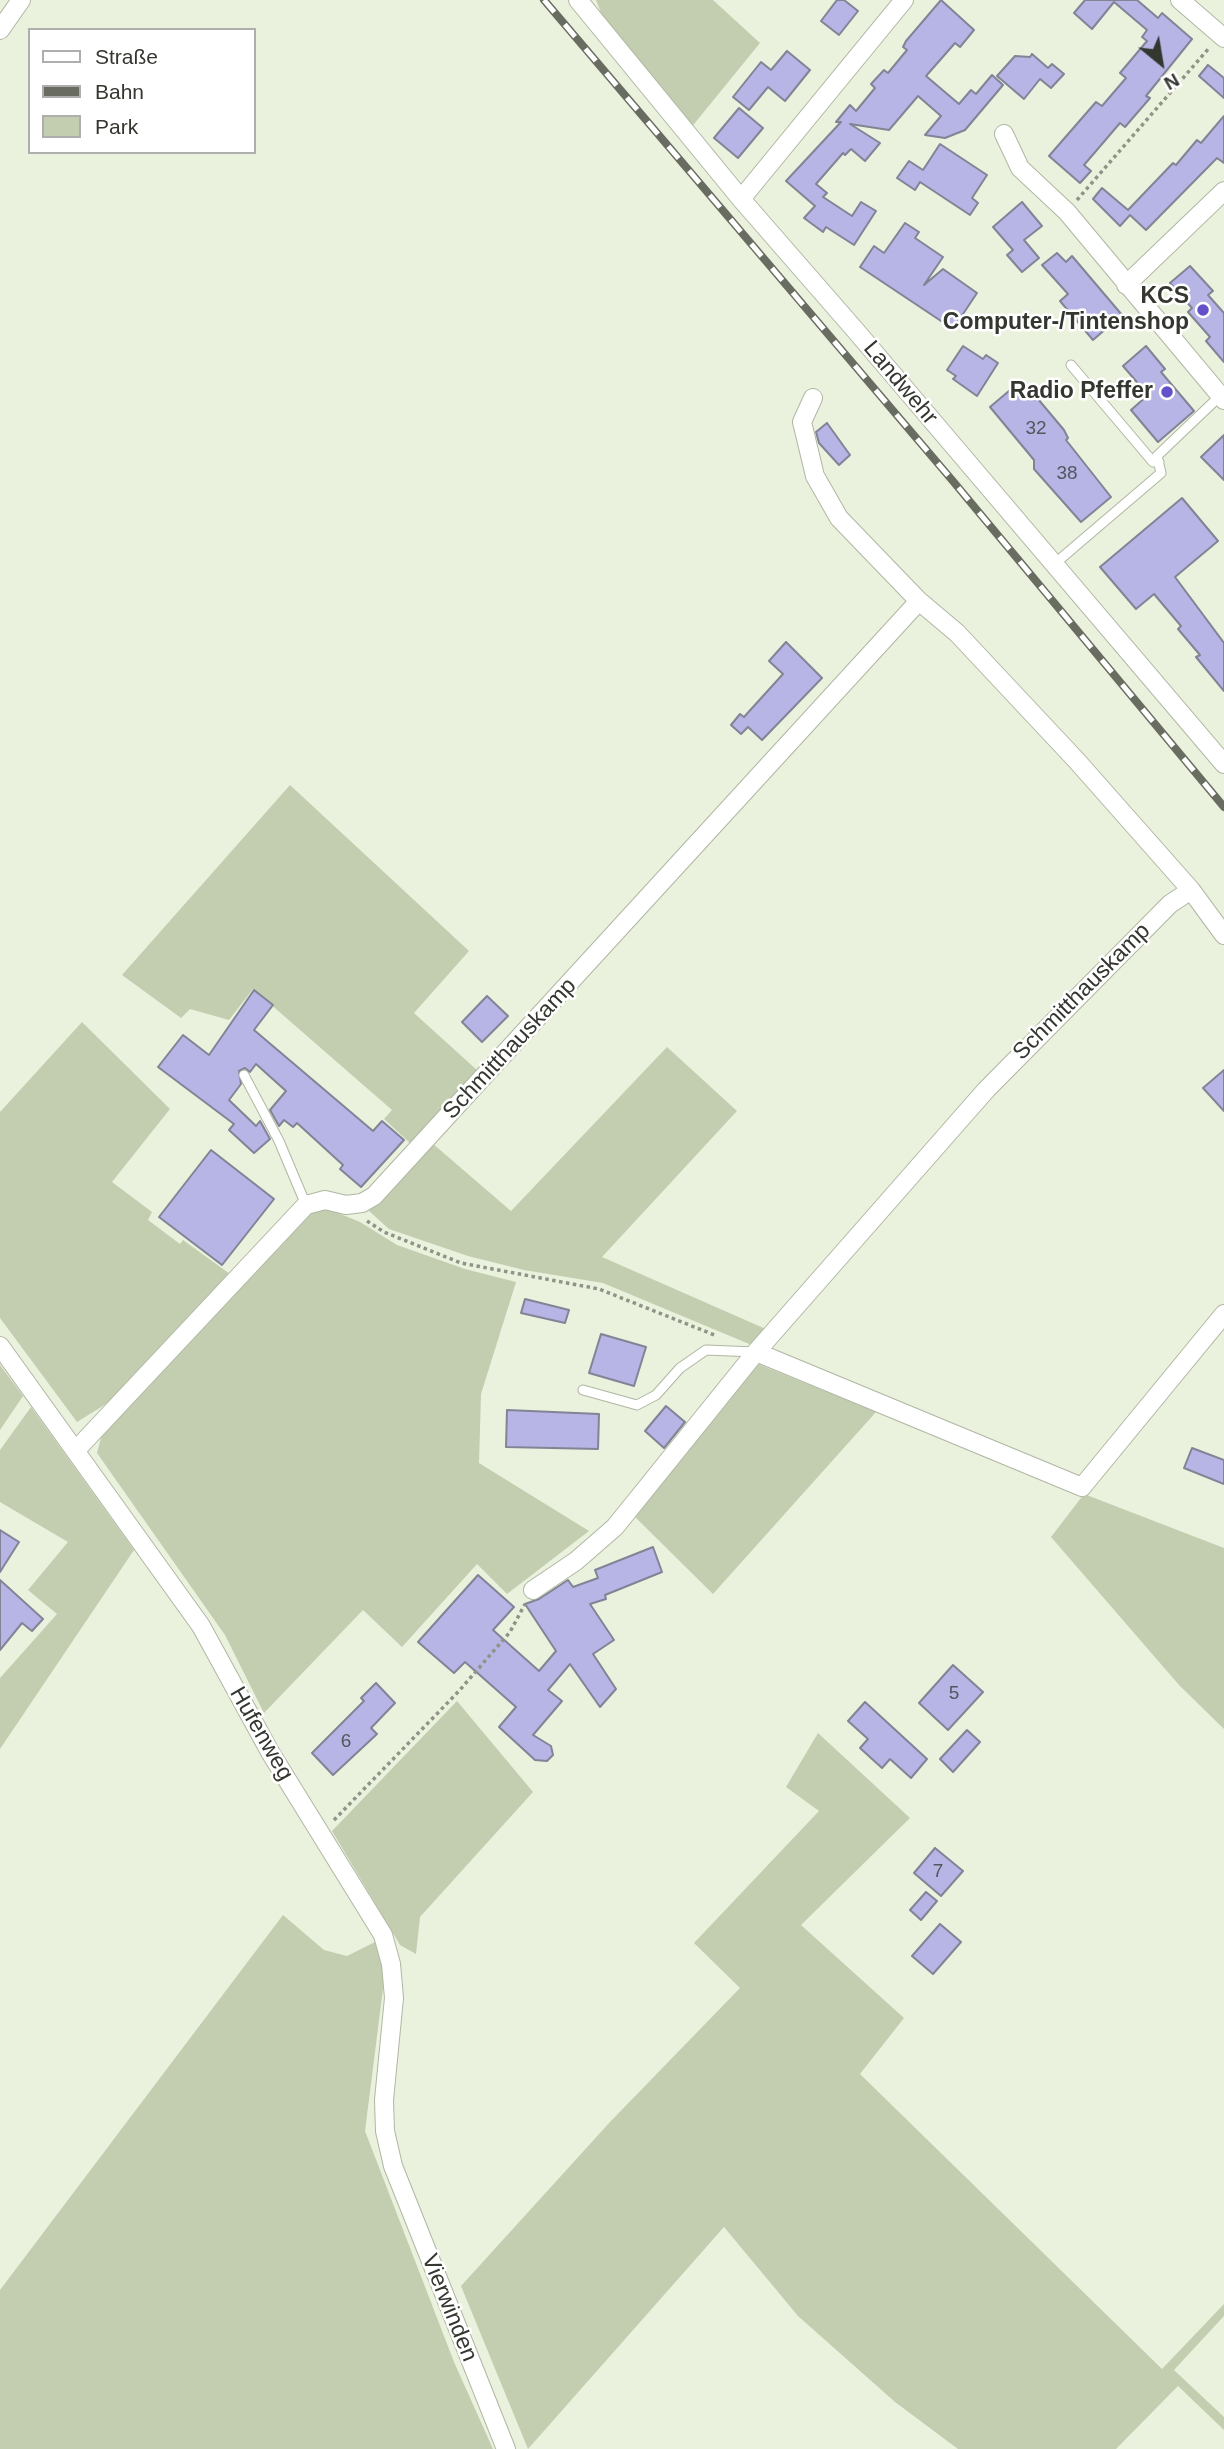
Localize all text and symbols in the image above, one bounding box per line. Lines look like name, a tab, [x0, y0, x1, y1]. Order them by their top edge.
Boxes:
legend	[28, 28, 256, 154]
north arrow	[1126, 28, 1196, 98]
text: Straße	[95, 45, 158, 68]
text: N	[1161, 69, 1183, 94]
text: Bahn	[95, 80, 144, 103]
text: Park	[95, 115, 138, 138]
place label: KCS Computer-/Tintenshop	[943, 283, 1189, 337]
marker: KCS Computer-/Tintenshop	[1195, 302, 1211, 318]
street label: Landwehr	[857, 335, 943, 431]
place label: Radio Pfeffer	[1010, 378, 1153, 406]
marker: Radio Pfeffer	[1159, 384, 1175, 400]
house number: 32	[1025, 418, 1047, 440]
house number: 38	[1056, 463, 1078, 485]
street label: Schmitthauskamp	[1008, 918, 1156, 1066]
street label: Schmitthauskamp	[438, 973, 582, 1125]
street label: Hufenweg	[223, 1682, 299, 1786]
house number: 5	[949, 1683, 959, 1705]
house number: 6	[341, 1731, 351, 1753]
house number: 7	[933, 1861, 943, 1883]
street label: Vierwinden	[415, 2250, 483, 2366]

